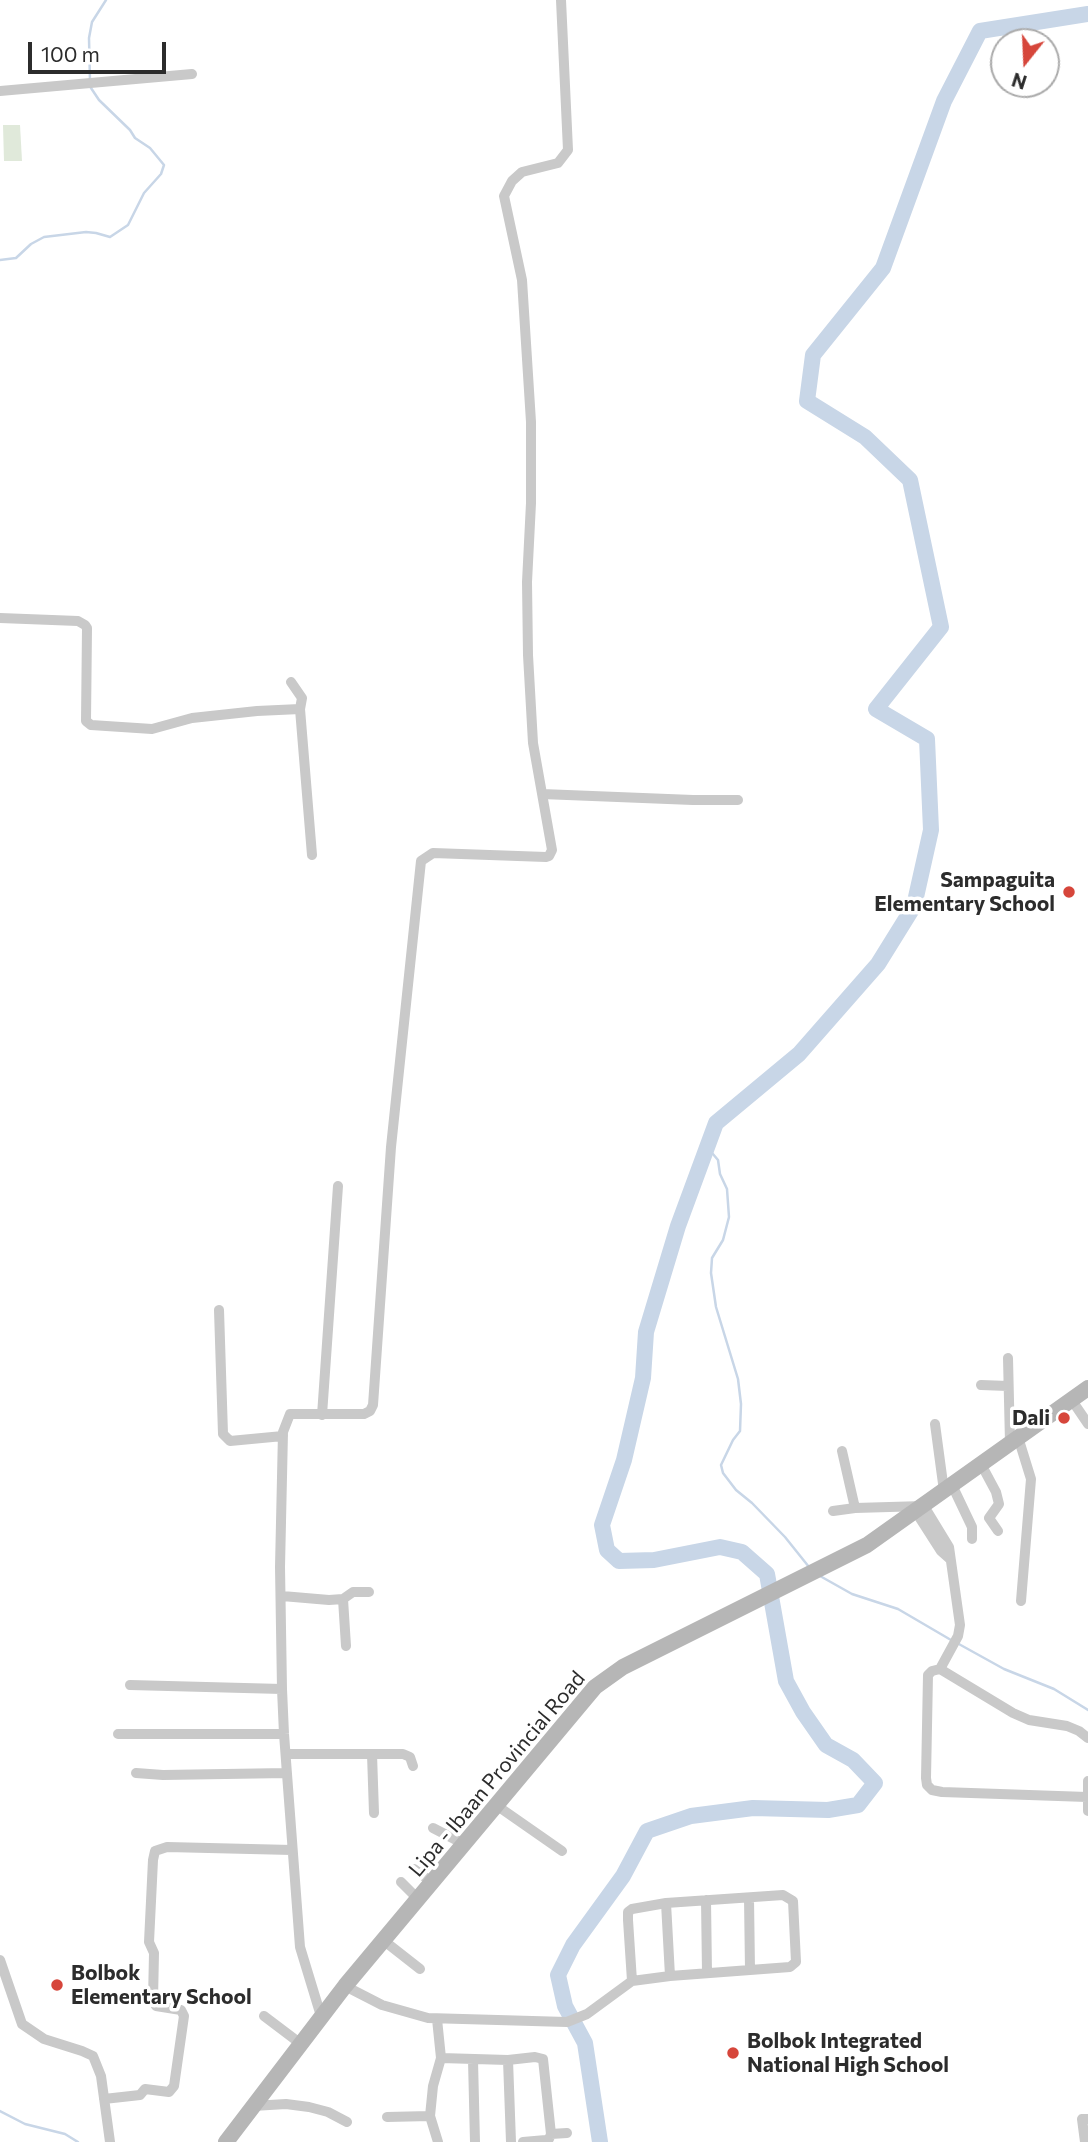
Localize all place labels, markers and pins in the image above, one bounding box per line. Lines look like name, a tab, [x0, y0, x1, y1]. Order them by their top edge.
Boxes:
place label: Sampaguita Elementary School	[874, 867, 1055, 917]
marker: Sampaguita Elementary School	[1061, 884, 1077, 900]
place label: Dali	[1012, 1405, 1050, 1431]
marker: Dali	[1056, 1410, 1072, 1426]
place label: Bolbok Elementary School	[71, 1960, 252, 2010]
marker: Bolbok Elementary School	[49, 1977, 65, 1993]
place label: Bolbok Integrated National High School	[747, 2028, 949, 2078]
marker: Bolbok Integrated National High School	[725, 2045, 741, 2061]

